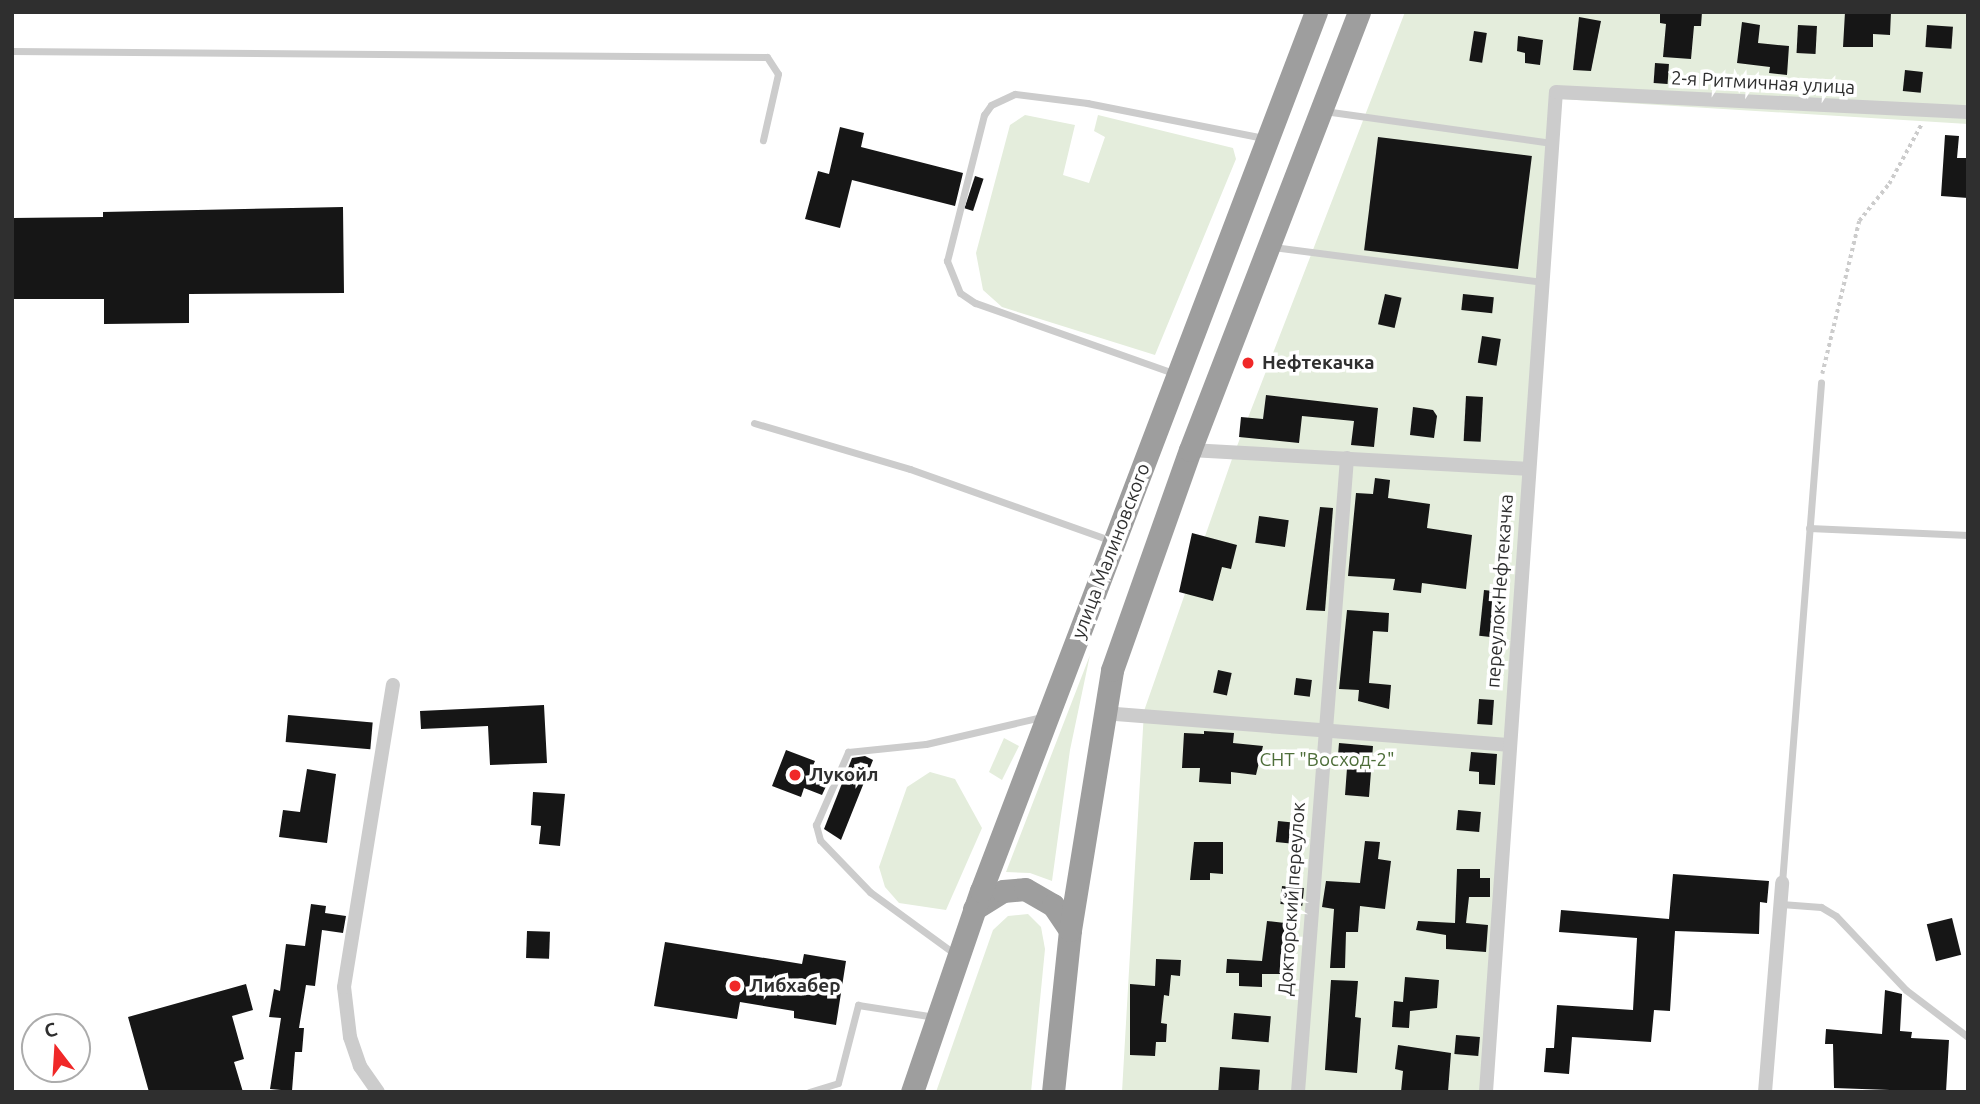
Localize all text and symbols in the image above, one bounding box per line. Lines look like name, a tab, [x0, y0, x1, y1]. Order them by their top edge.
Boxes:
street label: 2-я Ритмичная улица	[1670, 67, 1856, 99]
place label: Нефтекачка	[1262, 352, 1375, 374]
marker: Нефтекачка	[1240, 355, 1256, 371]
street label: улица Малиновского	[1067, 460, 1155, 642]
street label: переулок Нефтекачка	[1482, 493, 1518, 689]
park label: СНТ "Восход-2"	[1259, 749, 1395, 771]
place label: Лукойл	[809, 764, 879, 786]
marker: Лукойл	[787, 767, 803, 783]
street label: Докторский переулок	[1274, 801, 1310, 997]
place label: Либхабер	[749, 975, 841, 997]
marker: Либхабер	[727, 978, 743, 994]
north arrow	[21, 1013, 91, 1083]
text: С	[41, 1018, 59, 1042]

